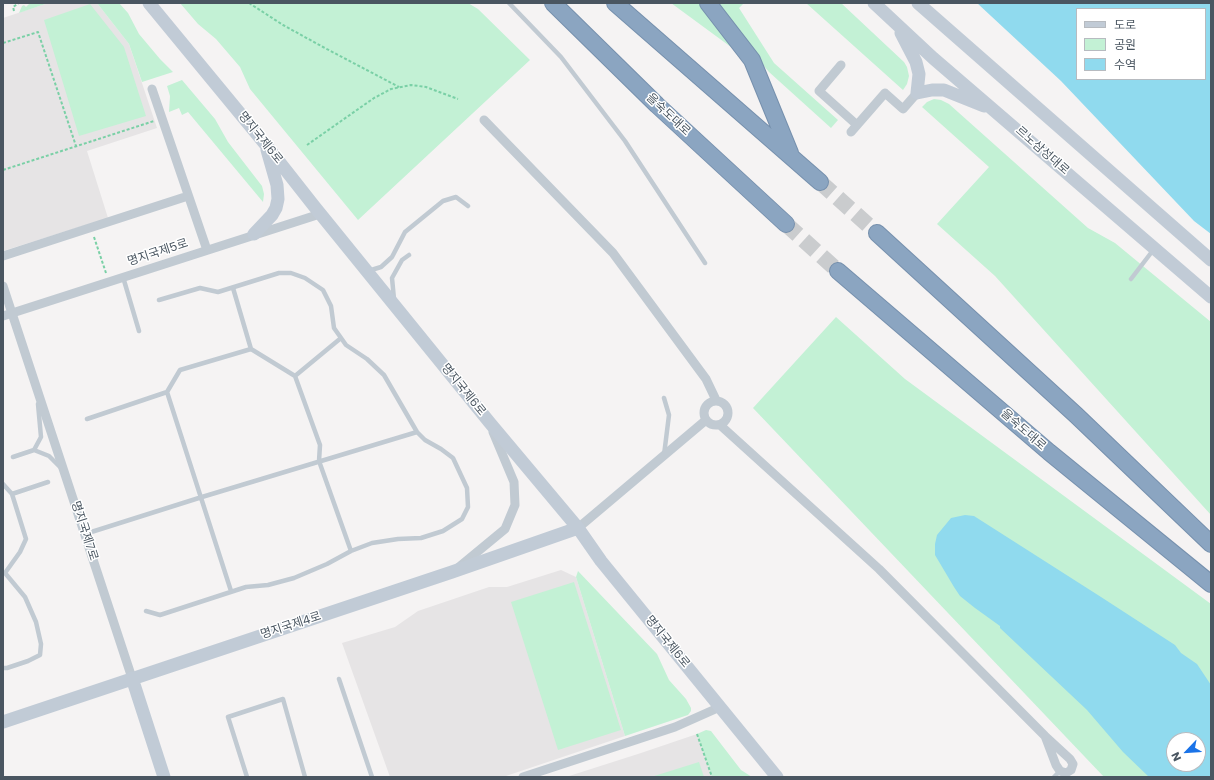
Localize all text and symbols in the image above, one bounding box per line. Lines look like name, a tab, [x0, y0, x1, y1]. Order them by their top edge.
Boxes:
legend	[1076, 8, 1206, 80]
text: 도로	[1114, 16, 1136, 33]
text: 공원	[1114, 36, 1136, 53]
text: 수역	[1114, 56, 1136, 73]
street label: 을숙도대로	[643, 91, 693, 139]
street label: 명지국제6로	[235, 109, 285, 167]
street label: 르노삼성대로	[1012, 124, 1072, 178]
street label: 명지국제5로	[126, 236, 190, 270]
street label: 명지국제6로	[438, 361, 488, 419]
street label: 을숙도대로	[997, 406, 1049, 454]
street label: 명지국제7로	[68, 499, 100, 563]
street label: 명지국제4로	[259, 609, 323, 643]
street label: 명지국제6로	[642, 613, 692, 671]
north arrow	[1166, 732, 1206, 772]
text: N	[1167, 750, 1185, 764]

